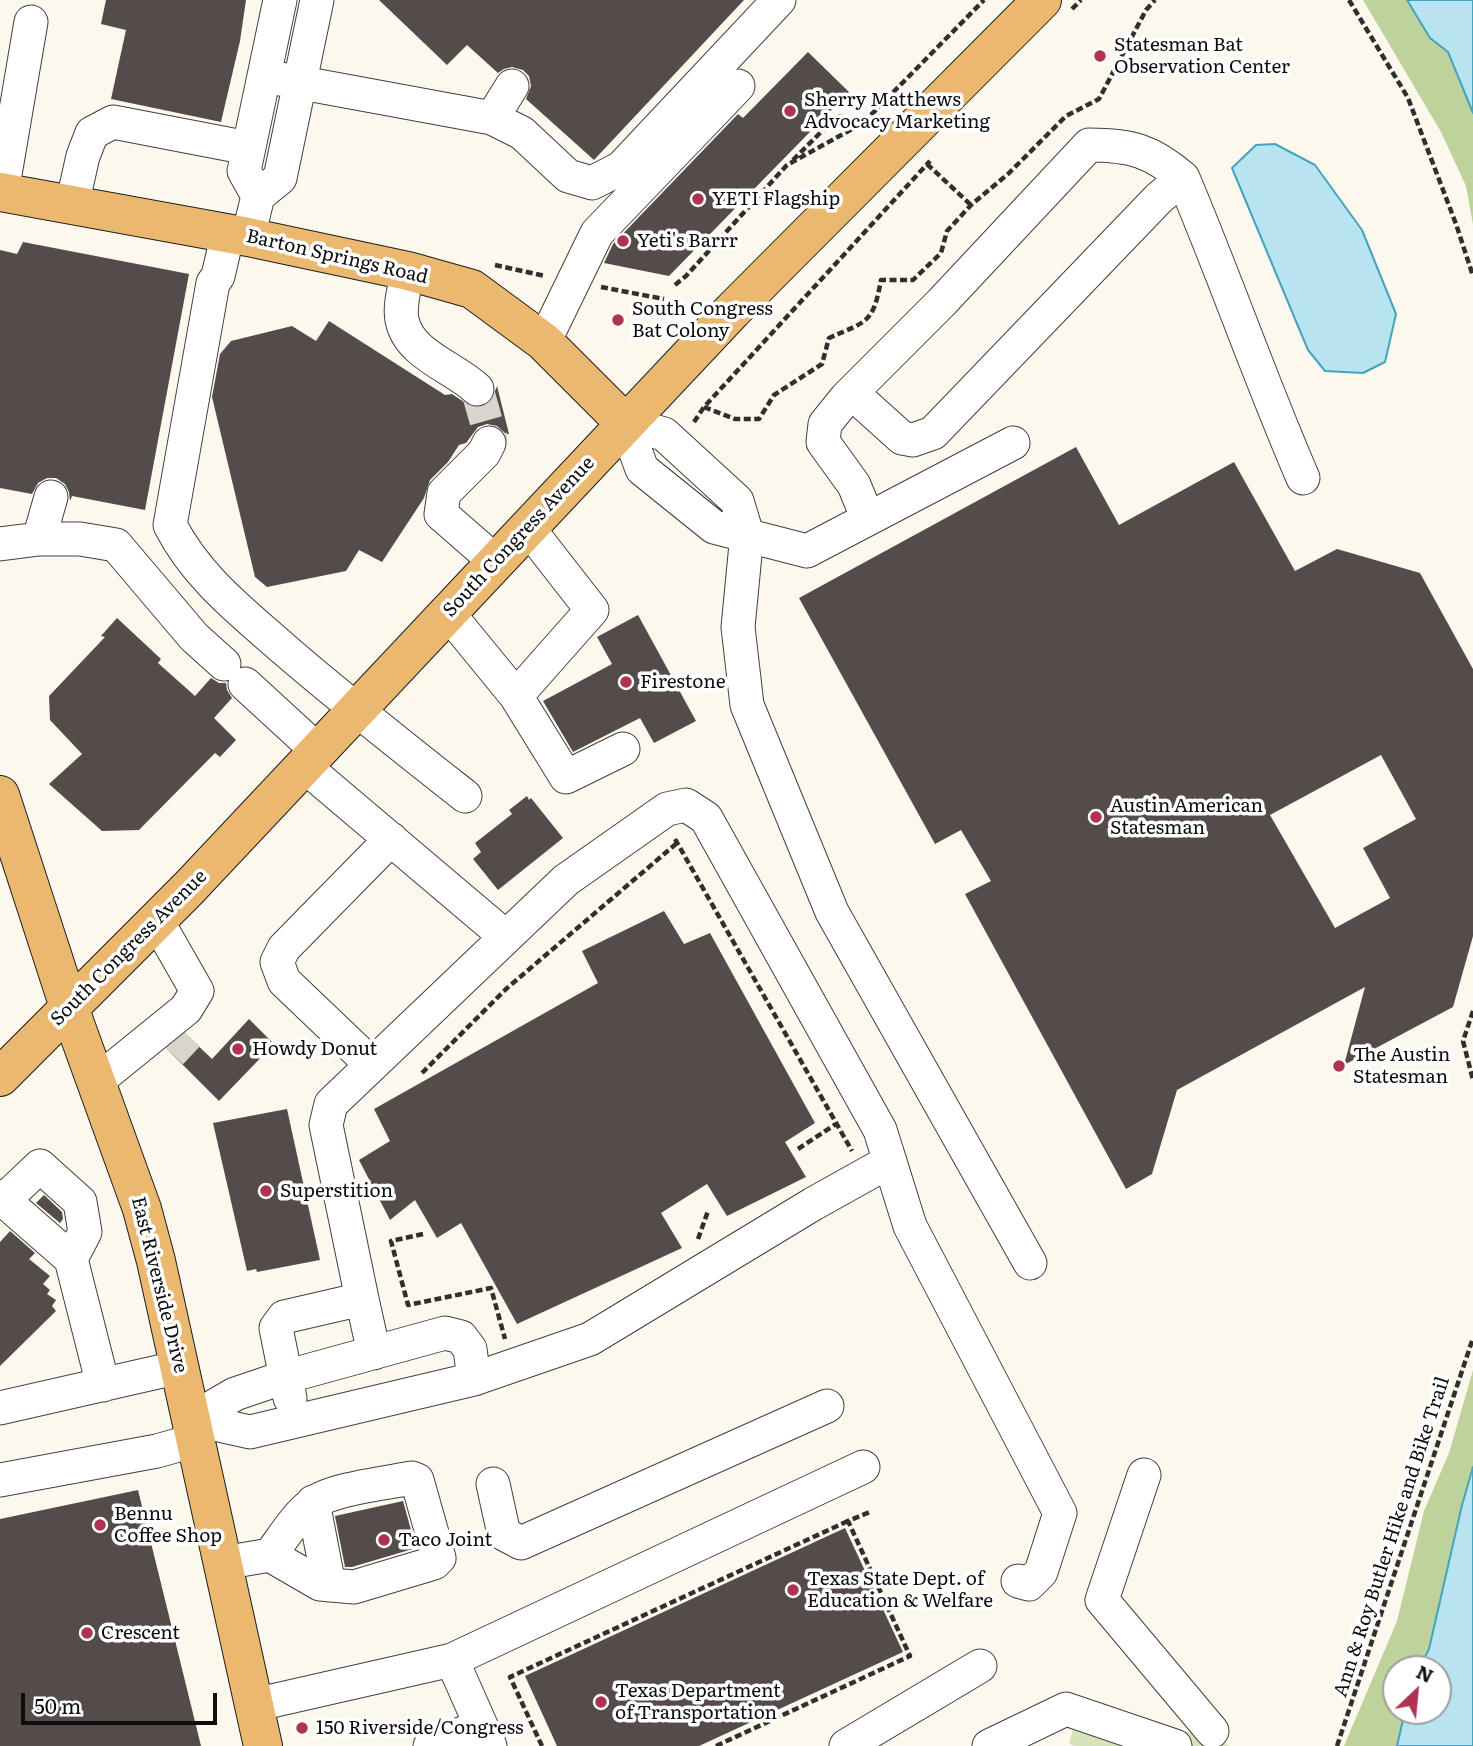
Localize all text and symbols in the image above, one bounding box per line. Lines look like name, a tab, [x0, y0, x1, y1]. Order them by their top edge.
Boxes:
place label: Statesman Bat Observation Center	[1114, 34, 1290, 78]
marker: Statesman Bat Observation Center	[1092, 48, 1108, 64]
place label: Sherry Matthews Advocacy Marketing	[804, 89, 990, 133]
marker: Sherry Matthews Advocacy Marketing	[782, 103, 798, 119]
place label: YETI Flagship	[712, 188, 840, 210]
marker: YETI Flagship	[690, 191, 706, 207]
street label: Barton Springs Road	[244, 225, 430, 289]
place label: Yeti's Barrr	[637, 230, 738, 252]
marker: Yeti's Barrr	[615, 233, 631, 249]
place label: South Congress Bat Colony	[632, 298, 773, 342]
marker: South Congress Bat Colony	[610, 312, 626, 328]
street label: South Congress Avenue	[439, 452, 599, 622]
place label: Firestone	[640, 671, 726, 693]
marker: Firestone	[618, 674, 634, 690]
place label: Austin American Statesman	[1110, 795, 1263, 839]
marker: Austin American Statesman	[1088, 809, 1104, 825]
street label: South Congress Avenue	[46, 865, 212, 1031]
place label: Howdy Donut	[252, 1038, 377, 1060]
marker: Howdy Donut	[230, 1041, 246, 1057]
place label: The Austin Statesman	[1353, 1044, 1450, 1088]
marker: The Austin Statesman	[1331, 1058, 1347, 1074]
place label: Superstition	[280, 1180, 393, 1202]
marker: Superstition	[258, 1183, 274, 1199]
street label: East Riverside Drive	[126, 1194, 192, 1376]
street label: Ann & Roy Butler Hike and Bike Trail	[1329, 1374, 1455, 1700]
place label: Bennu Coffee Shop	[114, 1503, 222, 1547]
marker: Bennu Coffee Shop	[92, 1517, 108, 1533]
place label: Taco Joint	[398, 1529, 492, 1551]
marker: Taco Joint	[376, 1532, 392, 1548]
place label: Texas State Dept. of Education & Welfare	[807, 1568, 993, 1612]
marker: Texas State Dept. of Education & Welfare	[785, 1582, 801, 1598]
place label: Crescent	[101, 1622, 180, 1644]
marker: Crescent	[79, 1625, 95, 1641]
north arrow	[1382, 1655, 1452, 1725]
text: N	[1412, 1657, 1439, 1689]
scale bar	[24, 1680, 220, 1724]
place label: Texas Department of Transportation	[615, 1680, 781, 1724]
text: 50 m	[34, 1689, 81, 1720]
marker: Texas Department of Transportation	[593, 1694, 609, 1710]
place label: 150 Riverside/Congress	[316, 1717, 524, 1739]
marker: 150 Riverside/Congress	[294, 1720, 310, 1736]

